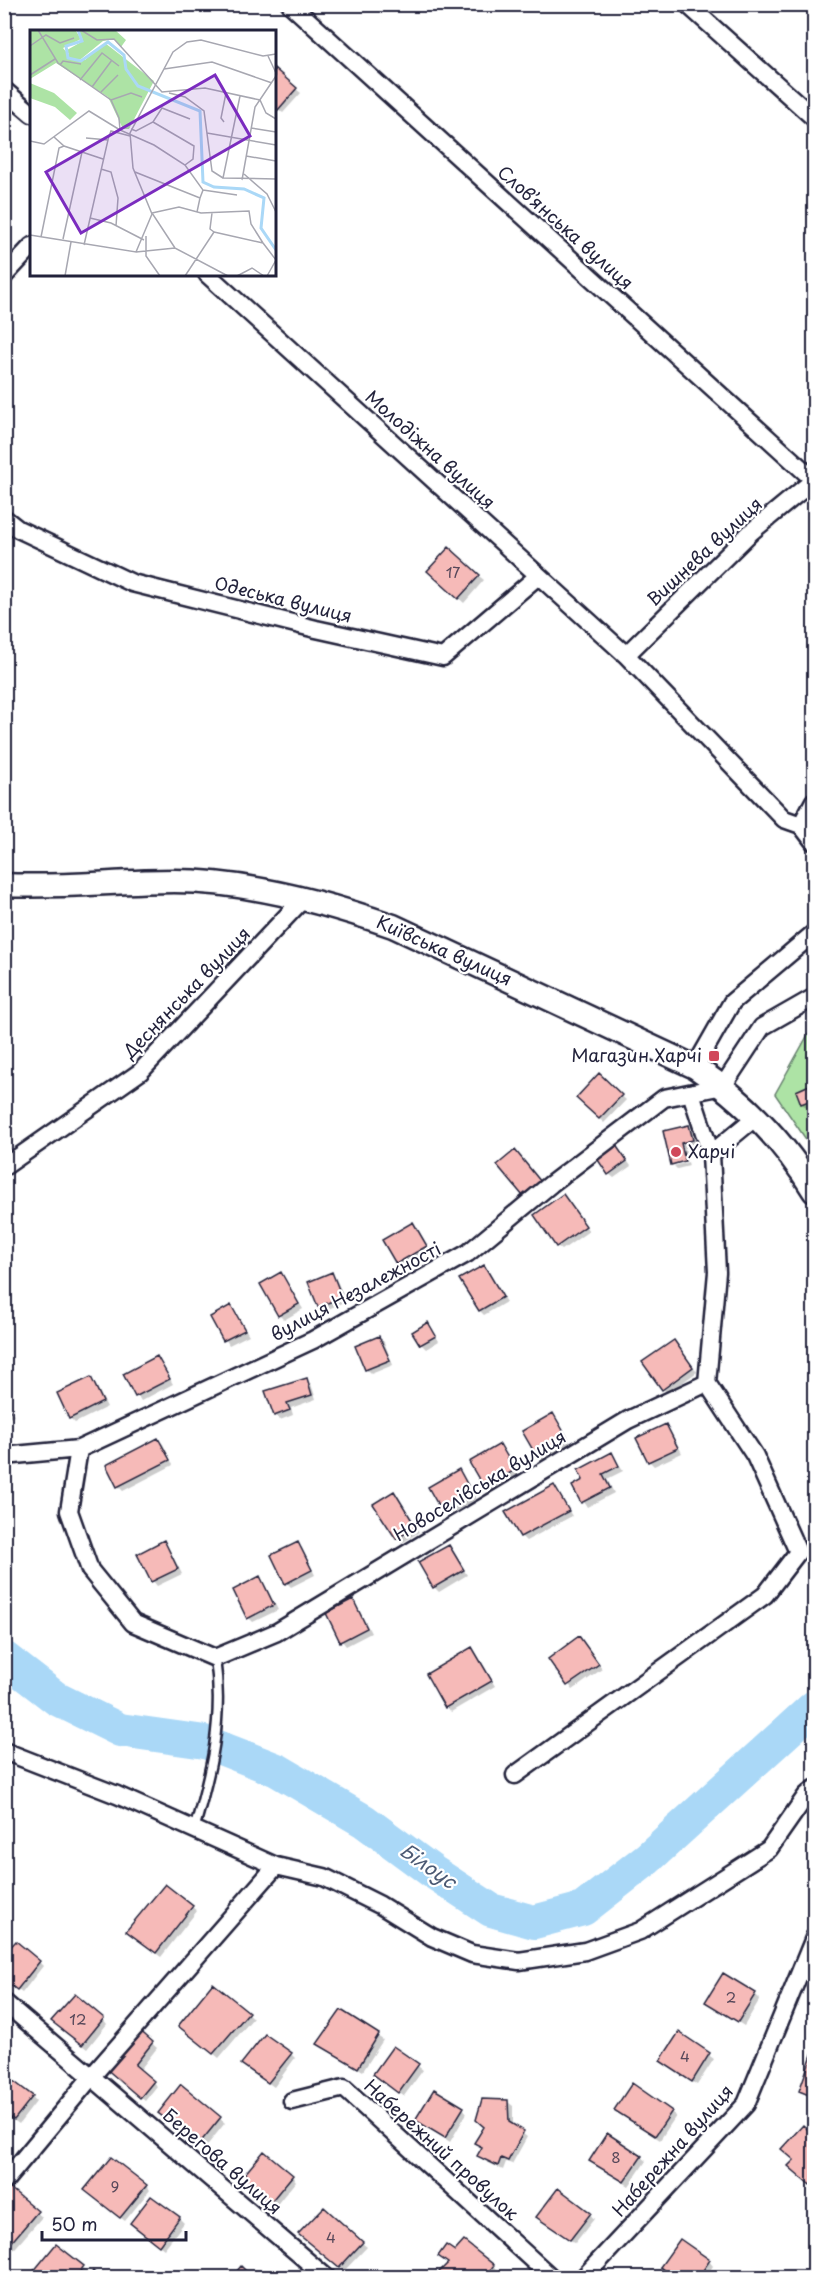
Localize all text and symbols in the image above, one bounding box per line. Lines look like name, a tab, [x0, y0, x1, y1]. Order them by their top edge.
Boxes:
inset map	[30, 30, 276, 276]
street label: Словʼянська вулиця	[492, 158, 640, 295]
street label: Молодіжна вулиця	[360, 383, 502, 515]
street label: Вишнева вулиця	[640, 490, 768, 612]
house number: 17	[446, 560, 460, 583]
street label: Одеська вулиця	[212, 568, 355, 629]
street label: Київська вулиця	[373, 908, 517, 992]
street label: Деснянська вулиця	[115, 920, 256, 1064]
place label: Магазин Харчі	[571, 1041, 702, 1068]
marker: Магазин Харчі	[707, 1049, 721, 1063]
place label: Харчі	[688, 1137, 735, 1164]
marker: Харчі	[669, 1145, 683, 1159]
street label: вулиця Незалежності	[265, 1234, 445, 1347]
street label: Новоселівська вулиця	[388, 1422, 571, 1547]
water label: Білоус	[394, 1835, 464, 1896]
house number: 2	[726, 1985, 736, 2008]
house number: 12	[69, 2007, 87, 2030]
house number: 4	[680, 2044, 690, 2067]
street label: Набережний провулок	[359, 2072, 525, 2226]
street label: Набережна вулиця	[605, 2078, 739, 2222]
street label: Берегова вулиця	[158, 2102, 288, 2220]
house number: 8	[611, 2145, 621, 2168]
house number: 9	[111, 2174, 119, 2197]
scale bar	[42, 2204, 186, 2242]
text: 50 m	[51, 2210, 98, 2237]
house number: 4	[326, 2225, 336, 2248]

